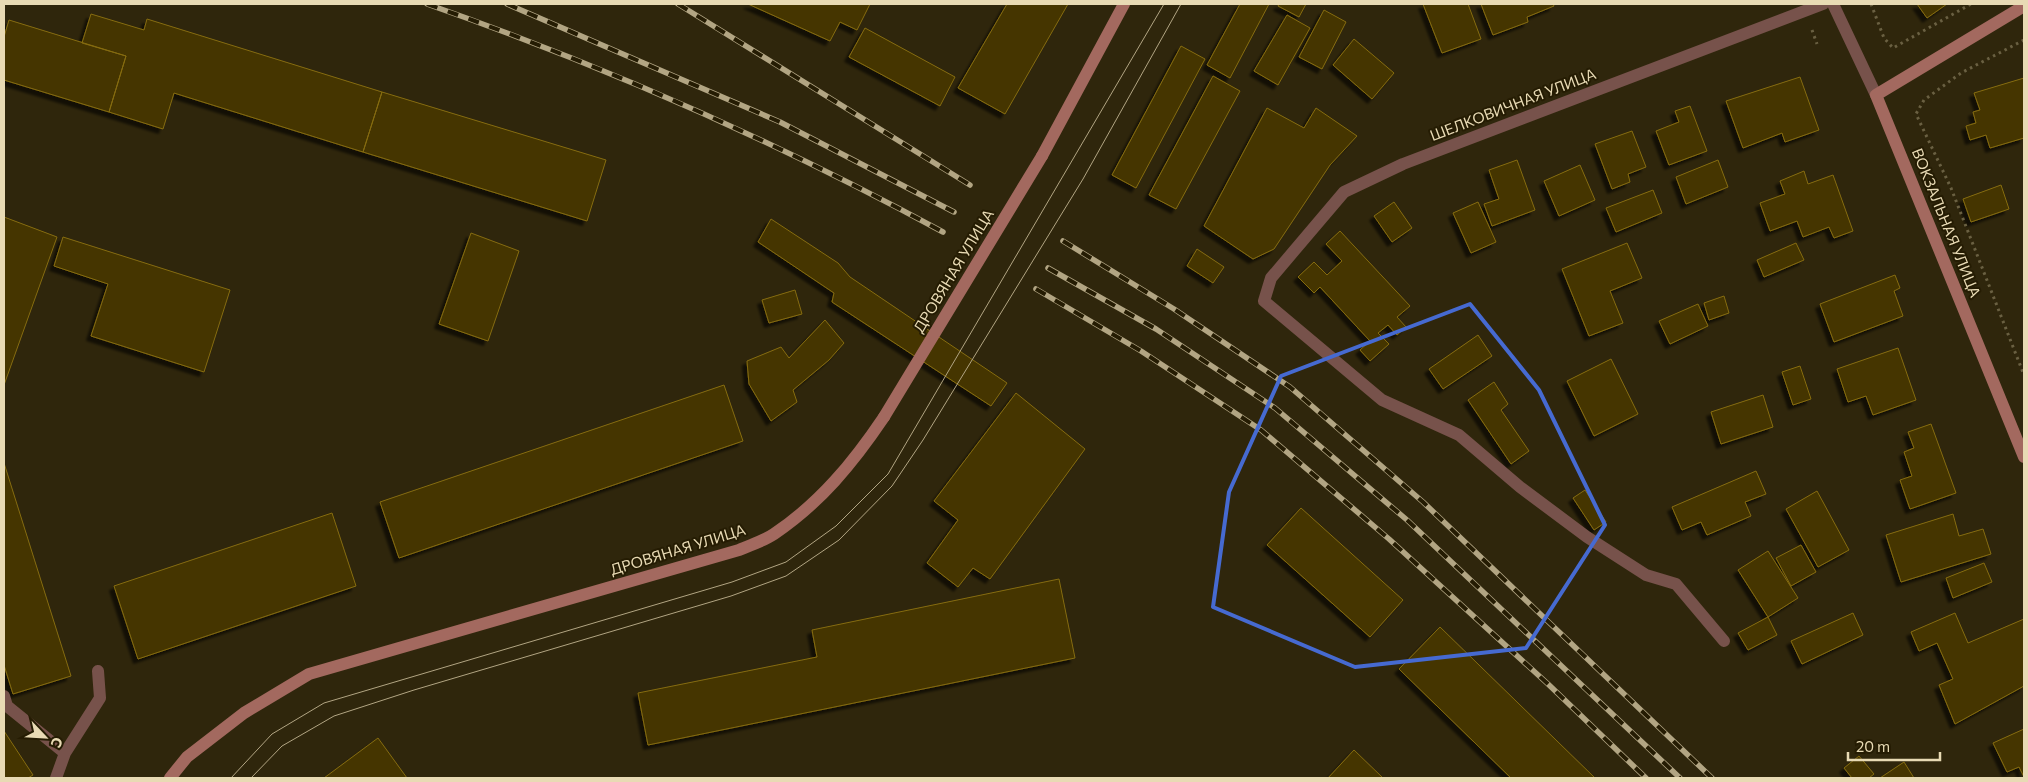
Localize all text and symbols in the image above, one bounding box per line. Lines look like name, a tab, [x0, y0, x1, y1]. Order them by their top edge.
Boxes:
street label: ШЕЛКОВИЧНАЯ УЛИЦА	[1427, 64, 1598, 144]
street label: ВОКЗАЛЬНАЯ УЛИЦА	[1909, 145, 1985, 300]
street label: ДРОВЯНАЯ УЛИЦА	[909, 206, 997, 335]
street label: ДРОВЯНАЯ УЛИЦА	[608, 520, 748, 578]
north arrow	[20, 712, 70, 762]
scale bar	[1848, 730, 1940, 762]
text: С	[48, 735, 67, 751]
text: 20 m	[1856, 737, 1890, 755]

